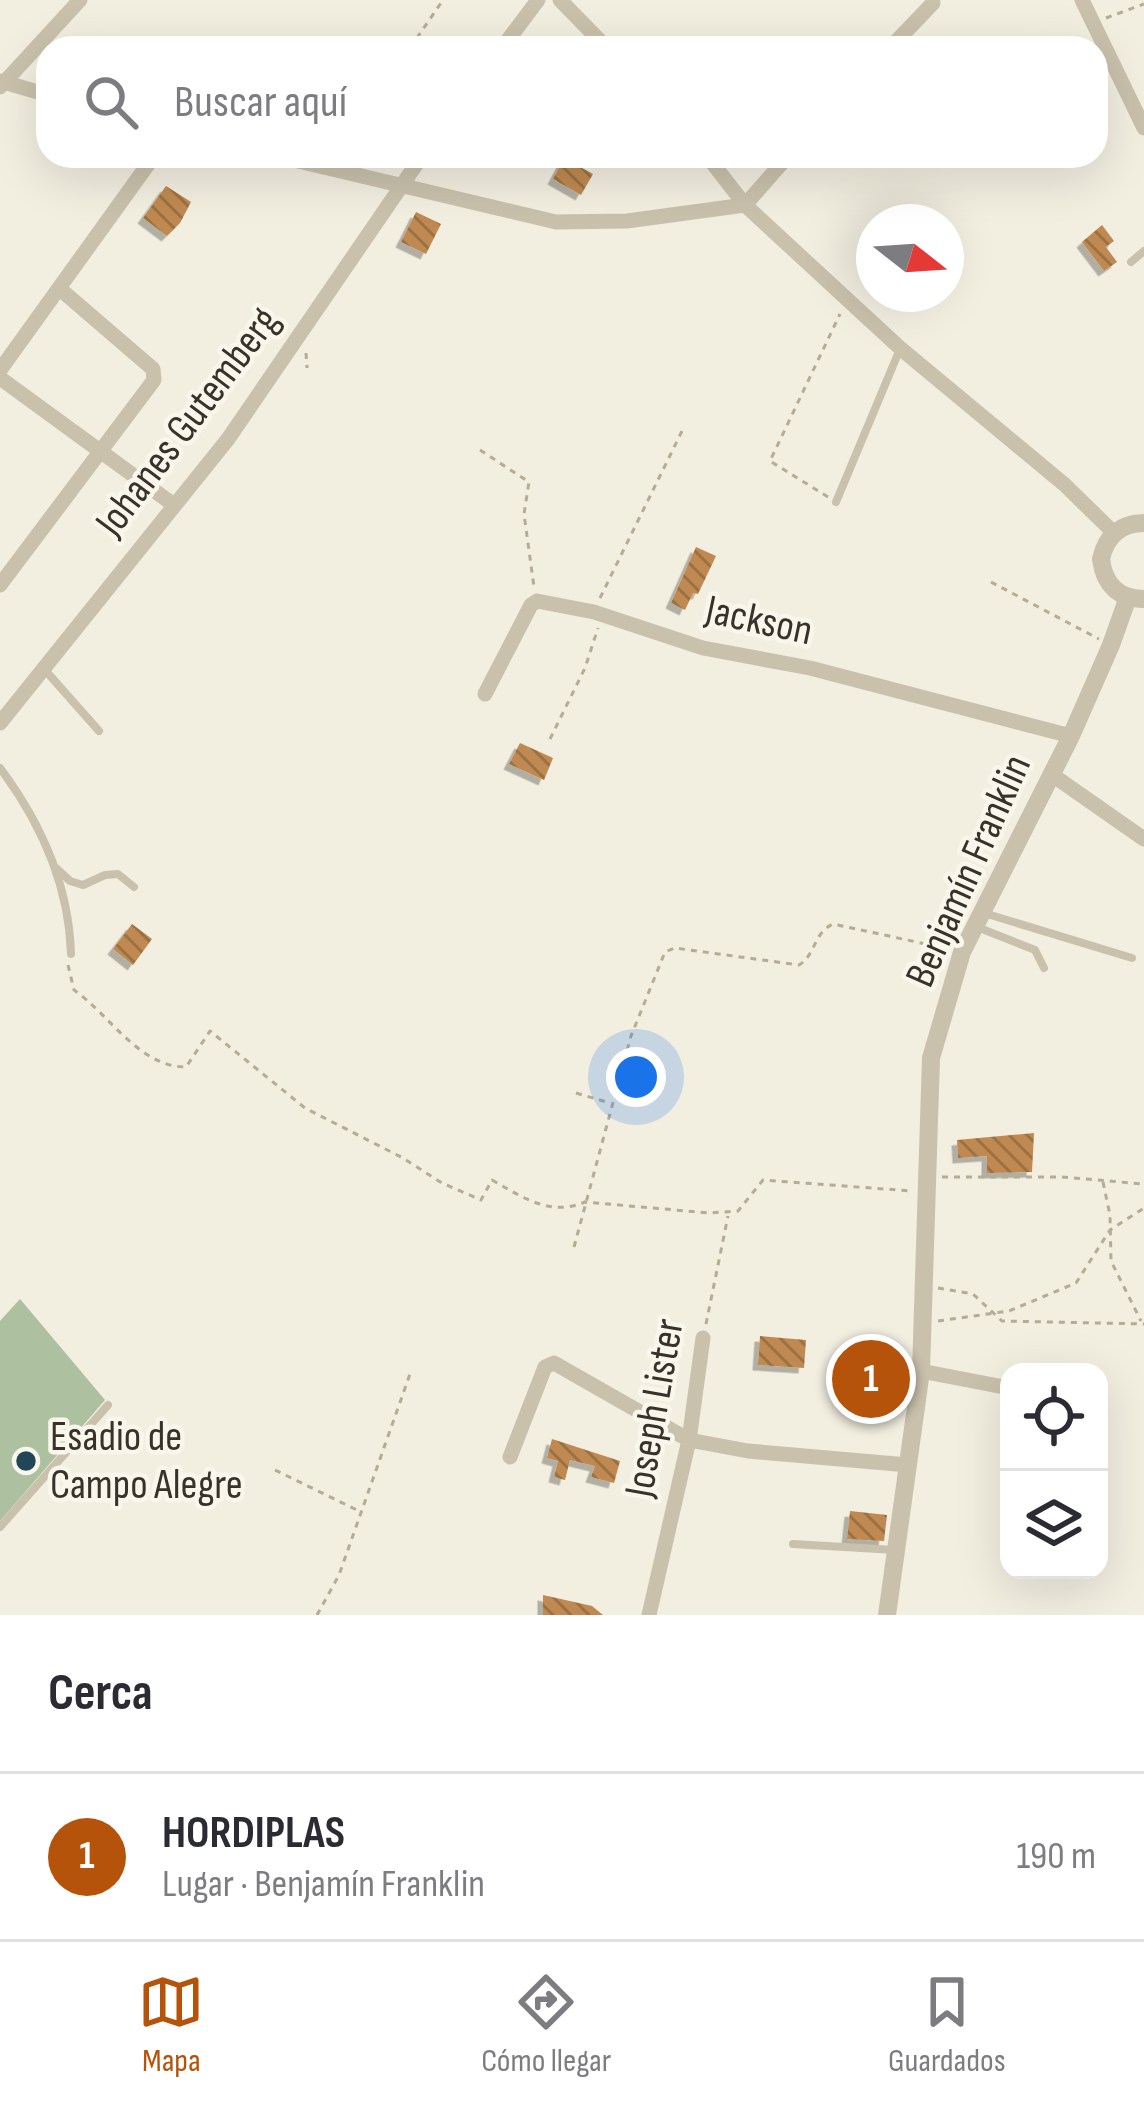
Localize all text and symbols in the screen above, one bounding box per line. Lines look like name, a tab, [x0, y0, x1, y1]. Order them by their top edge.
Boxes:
search box	[36, 36, 1108, 168]
icon: search	[78, 69, 144, 135]
text: Buscar aquí	[174, 75, 347, 130]
north arrow	[856, 204, 964, 312]
street label: Johanes Gutemberg	[85, 297, 291, 547]
street label: Jackson	[700, 585, 817, 657]
street label: Benjamín Franklin	[895, 747, 1043, 995]
your location	[606, 1047, 666, 1107]
street label: Joseph Lister	[614, 1315, 696, 1502]
pin: 1	[832, 1334, 910, 1424]
map controls	[1000, 1363, 1108, 1579]
button: locate	[1000, 1363, 1108, 1471]
place label: Esadio de Campo Alegre	[50, 1412, 243, 1511]
marker: Esadio de Campo Alegre	[13, 1448, 39, 1474]
button: layers	[1000, 1471, 1108, 1579]
text: Cerca	[48, 1663, 153, 1724]
text: HORDIPLAS	[162, 1806, 345, 1861]
text: 1	[79, 1833, 95, 1880]
text: 190 m	[1016, 1833, 1096, 1880]
text: Lugar · Benjamín Franklin	[162, 1861, 485, 1908]
tab: Mapa	[138, 1969, 204, 2081]
tab: Cómo llegar	[481, 1969, 611, 2081]
tab: Guardados	[888, 1969, 1006, 2081]

